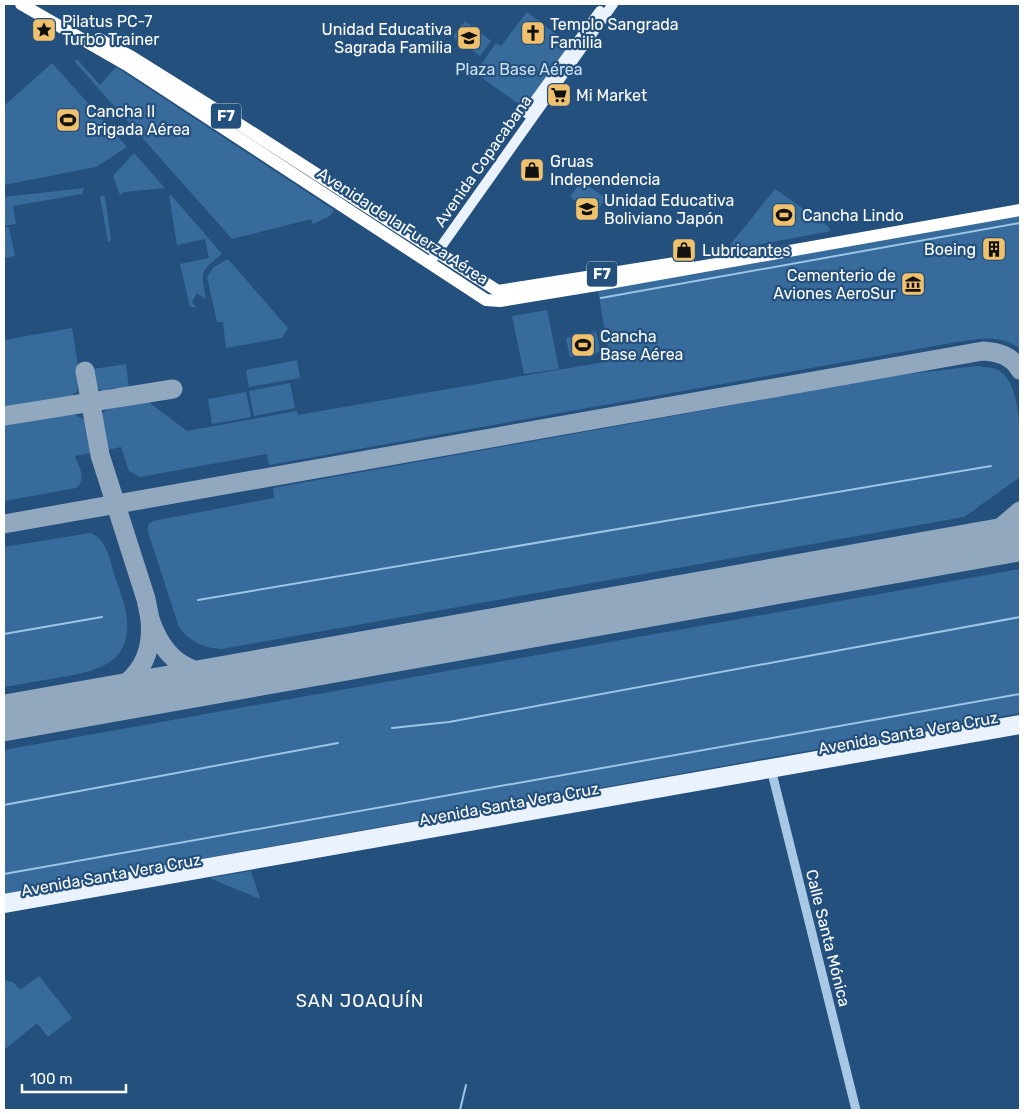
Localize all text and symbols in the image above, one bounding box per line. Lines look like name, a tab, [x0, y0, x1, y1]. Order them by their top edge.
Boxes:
place label: Pilatus PC-7 Turbo Trainer	[62, 12, 159, 49]
place label: Templo Sangrada Familia	[550, 15, 679, 52]
place icon: Pilatus PC-7 Turbo Trainer	[31, 17, 57, 43]
place label: Unidad Educativa Sagrada Familia	[322, 20, 452, 57]
church icon: Templo Sangrada Familia	[520, 20, 546, 46]
school or university icon: Unidad Educativa Sagrada Familia	[456, 25, 482, 51]
park label: Plaza Base Aérea	[455, 60, 583, 79]
supermarket icon: Mi Market	[546, 82, 572, 108]
place label: Mi Market	[576, 86, 647, 105]
street label: Avenida Copacabana	[430, 92, 536, 230]
place label: Cancha II Brigada Aérea	[86, 102, 190, 139]
road number: F7	[211, 104, 241, 128]
sports icon: Cancha II Brigada Aérea	[55, 107, 81, 133]
place label: Gruas Independencia	[550, 152, 660, 189]
shop icon: Gruas Independencia	[519, 157, 545, 183]
street label: Avenida de la Fuerza Aérea	[314, 164, 492, 288]
place label: Unidad Educativa Boliviano Japón	[604, 191, 734, 228]
school or university icon: Unidad Educativa Boliviano Japón	[574, 196, 600, 222]
sports icon: Cancha Lindo	[771, 202, 797, 228]
place label: Cancha Lindo	[802, 206, 904, 225]
building icon: Boeing	[981, 236, 1007, 262]
shop icon: Lubricantes	[671, 237, 697, 263]
place label: Boeing	[924, 240, 976, 259]
place label: Lubricantes	[702, 241, 790, 260]
road number: F7	[587, 262, 617, 286]
place label: Cementerio de Aviones AeroSur	[773, 266, 896, 303]
museum icon: Cementerio de Aviones AeroSur	[900, 271, 926, 297]
place label: Cancha Base Aérea	[600, 327, 683, 364]
sports icon: Cancha Base Aérea	[570, 332, 596, 358]
street label: Avenida Santa Vera Cruz	[817, 708, 999, 758]
street label: Avenida Santa Vera Cruz	[418, 779, 600, 829]
street label: Avenida Santa Vera Cruz	[20, 850, 202, 900]
street label: Calle Santa Mónica	[802, 867, 854, 1009]
district label: SAN JOAQUÍN	[296, 990, 424, 1012]
scale bar	[22, 1062, 126, 1094]
text: 100 m	[30, 1070, 72, 1088]

